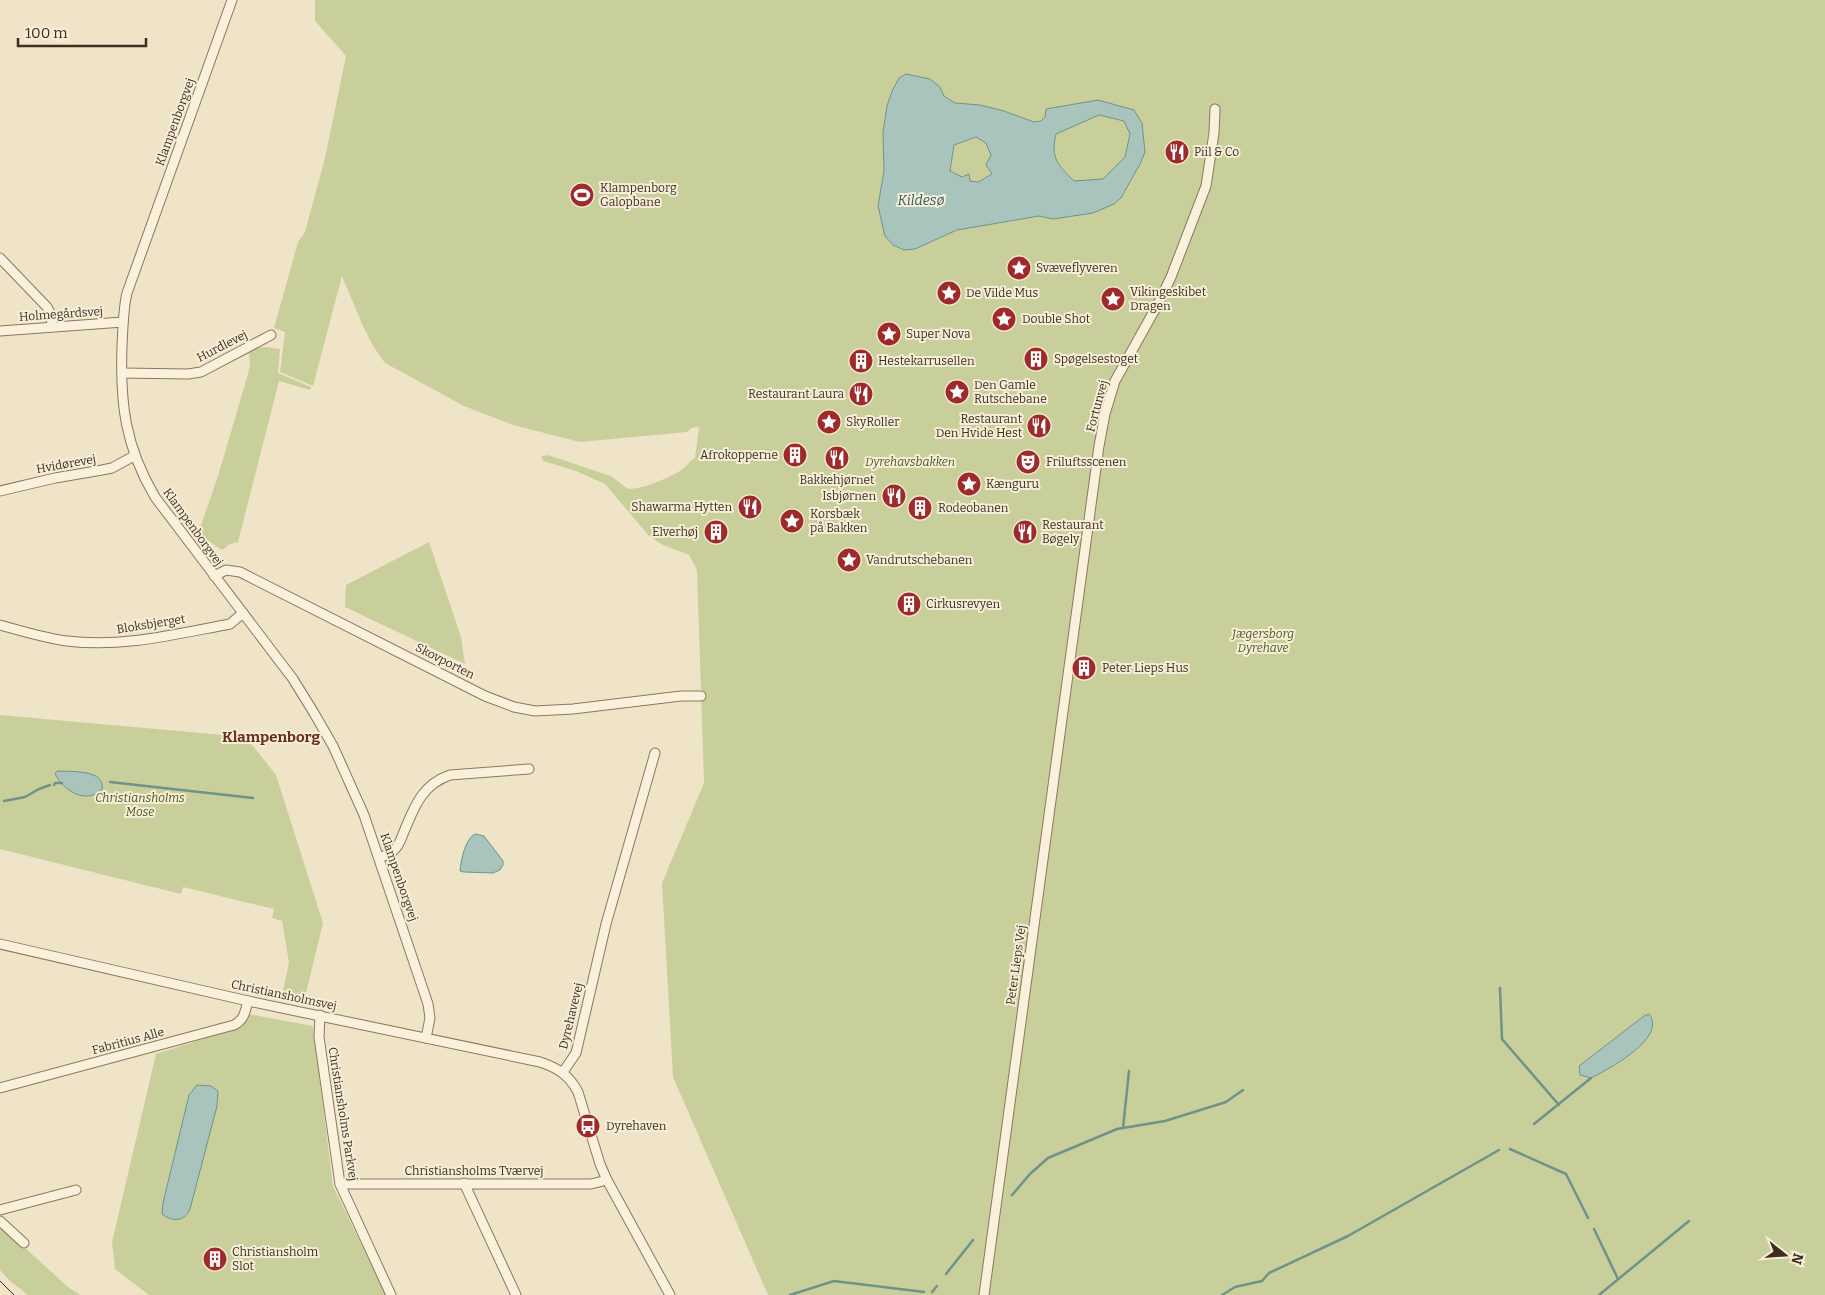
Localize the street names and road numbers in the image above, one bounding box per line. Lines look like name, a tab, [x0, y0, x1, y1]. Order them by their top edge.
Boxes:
street label: Klampenborgvej	[153, 76, 197, 168]
street label: Holmegårdsvej	[18, 304, 104, 324]
street label: Hurdlevej	[194, 327, 250, 365]
street label: Fortunvej	[1083, 379, 1111, 433]
street label: Hvidørevej	[35, 452, 97, 476]
street label: Klampenborgvej	[160, 486, 226, 568]
street label: Bloksbjerget	[116, 612, 187, 636]
street label: Skovporten	[413, 640, 477, 682]
street label: Klampenborgvej	[377, 831, 421, 923]
street label: Peter Lieps Vej	[1003, 924, 1029, 1006]
street label: Christiansholmsvej	[230, 977, 338, 1013]
street label: Dyrehavevej	[556, 981, 586, 1051]
street label: Fabritius Alle	[90, 1025, 166, 1057]
street label: Christiansholms Parkvej	[326, 1046, 360, 1182]
street label: Christiansholms Tværvej	[405, 1164, 543, 1178]

